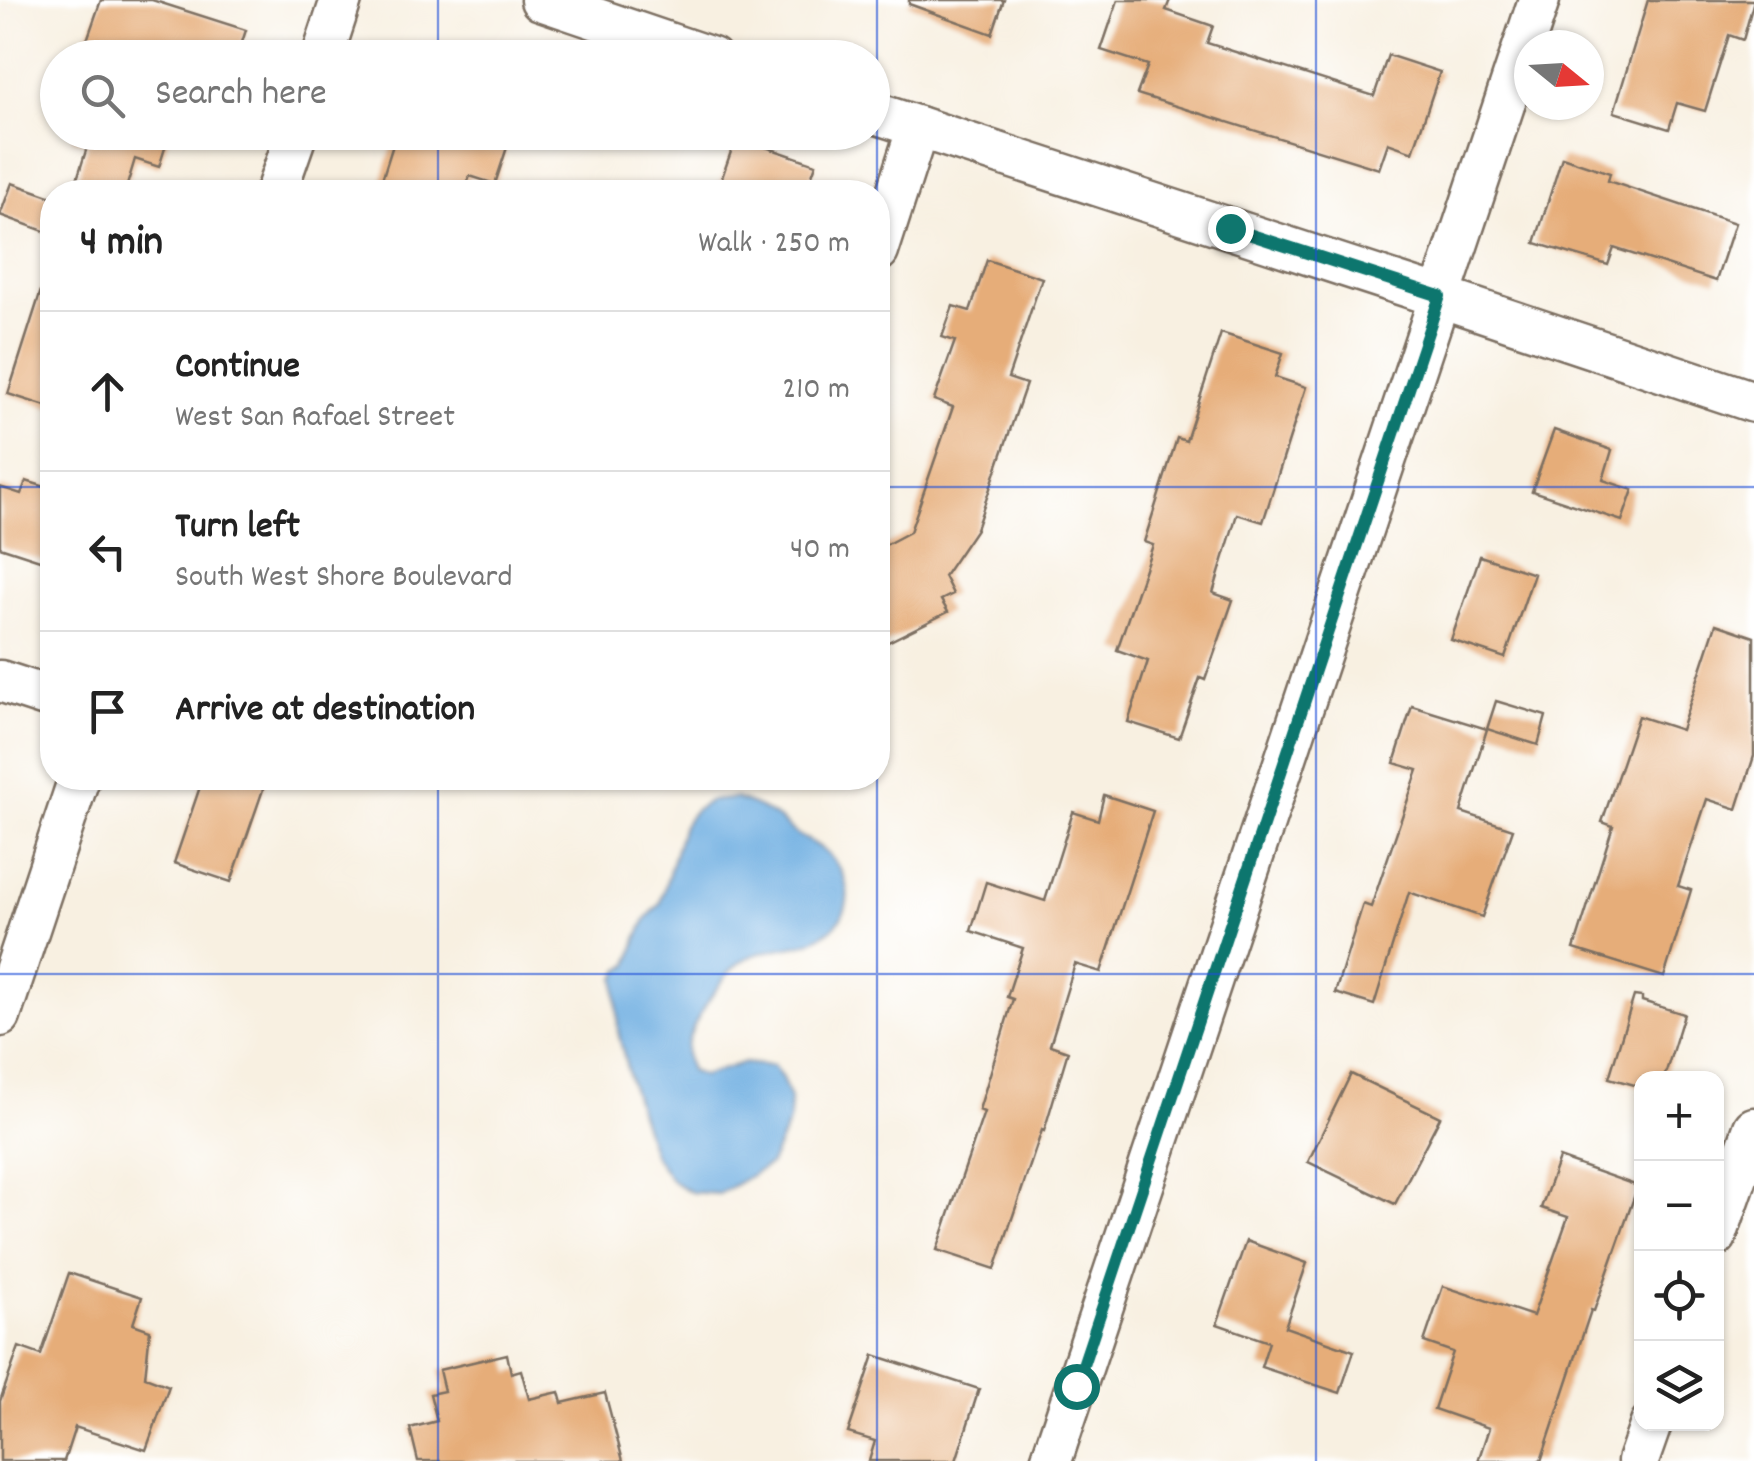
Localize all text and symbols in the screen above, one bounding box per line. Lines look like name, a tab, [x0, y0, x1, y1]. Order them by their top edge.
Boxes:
north arrow	[1514, 30, 1604, 120]
search box	[40, 40, 890, 150]
icon: search	[75, 68, 130, 123]
text: Search here	[155, 68, 327, 123]
route end	[1208, 206, 1254, 252]
text: 4 min	[80, 215, 163, 275]
text: Walk · 250 m	[698, 222, 850, 268]
text: Continue	[175, 341, 300, 396]
icon: ahead	[80, 364, 135, 419]
text: 210 m	[782, 368, 850, 414]
text: West San Rafael Street	[175, 396, 455, 442]
text: Turn left	[175, 501, 300, 556]
icon: left	[80, 524, 135, 579]
text: 40 m	[790, 528, 850, 574]
text: South West Shore Boulevard	[175, 556, 512, 602]
icon: arrive	[80, 684, 135, 739]
text: Arrive at destination	[175, 684, 475, 739]
map controls	[1634, 1071, 1724, 1431]
button: +	[1634, 1071, 1724, 1161]
button: −	[1634, 1161, 1724, 1251]
button: locate	[1634, 1251, 1724, 1341]
button: layers	[1634, 1341, 1724, 1431]
route start	[1054, 1364, 1100, 1410]

